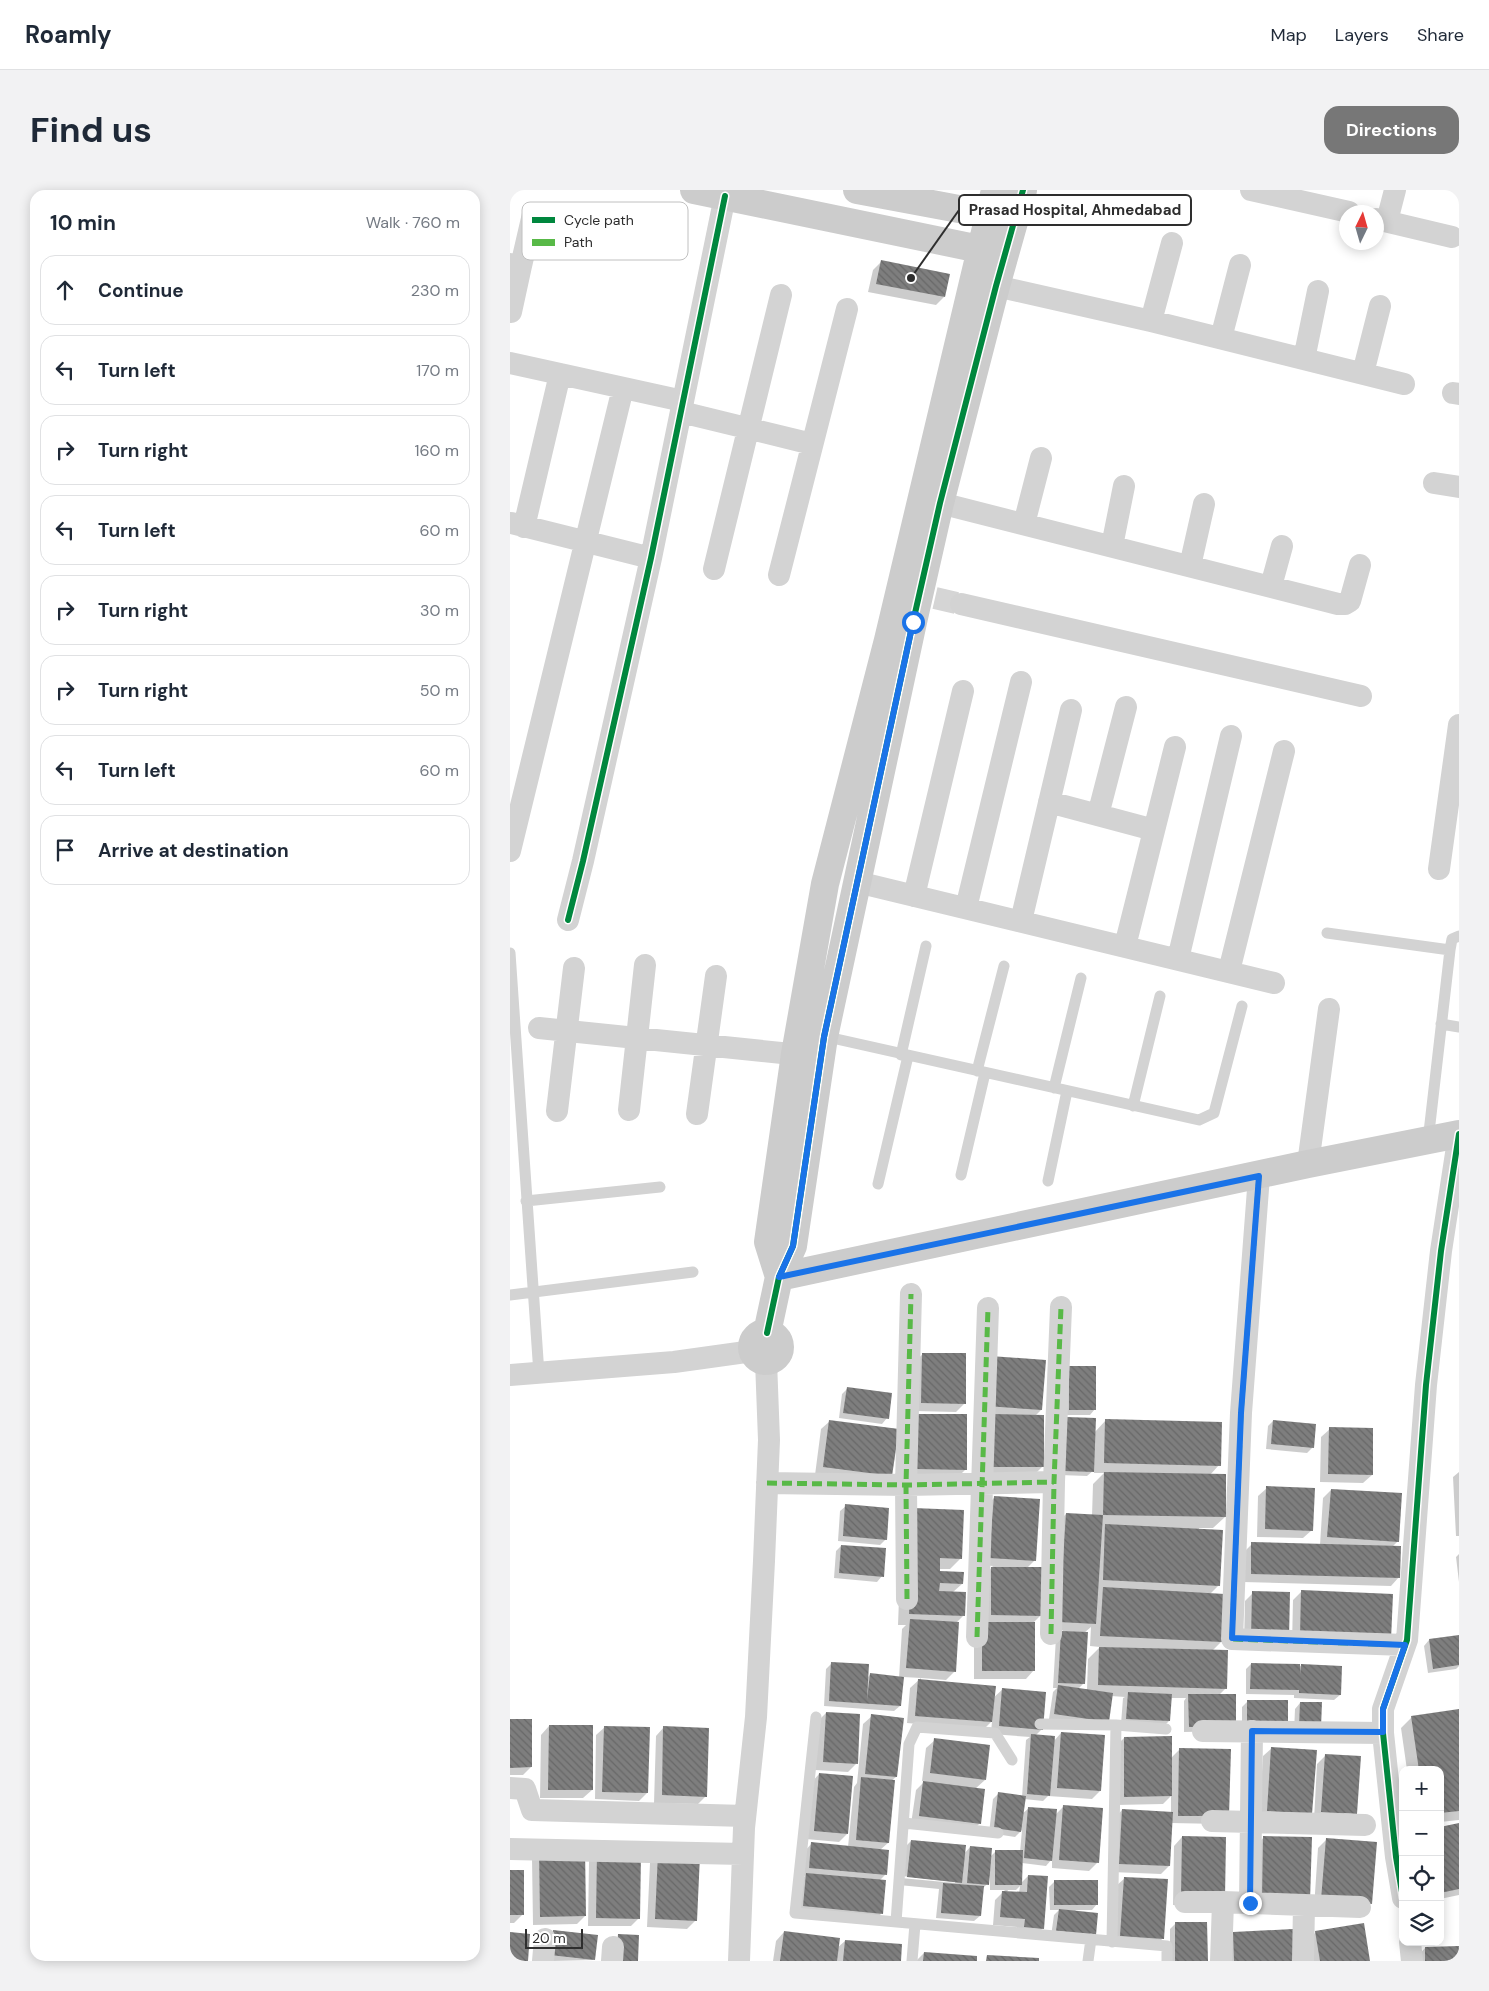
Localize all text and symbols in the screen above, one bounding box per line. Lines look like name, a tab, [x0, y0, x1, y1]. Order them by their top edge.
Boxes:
text: Roamly	[25, 19, 112, 50]
text: Map	[1271, 23, 1307, 47]
text: Layers	[1335, 23, 1389, 47]
text: Share	[1417, 23, 1464, 47]
button: Directions	[1324, 106, 1459, 154]
text: Find us	[30, 107, 152, 153]
callout: Prasad Hospital, Ahmedabad	[959, 195, 1191, 225]
text: Prasad Hospital, Ahmedabad	[969, 200, 1181, 220]
legend	[522, 202, 688, 260]
north arrow	[1339, 205, 1384, 250]
text: 10 min	[50, 209, 116, 237]
text: Cycle path	[564, 211, 634, 229]
text: Walk · 760 m	[366, 212, 460, 233]
text: Path	[564, 233, 593, 251]
icon: ahead	[51, 276, 79, 304]
text: Continue	[98, 278, 184, 303]
text: 230 m	[411, 280, 459, 301]
icon: left	[51, 356, 79, 384]
text: Turn left	[98, 358, 176, 383]
text: 170 m	[416, 360, 459, 381]
icon: right	[51, 436, 79, 464]
text: Turn right	[98, 438, 188, 463]
text: 160 m	[415, 440, 459, 461]
icon: left	[51, 516, 79, 544]
text: Turn left	[98, 518, 176, 543]
text: 60 m	[419, 520, 459, 541]
icon: right	[51, 596, 79, 624]
text: Turn right	[98, 598, 188, 623]
text: 30 m	[420, 600, 459, 621]
route start	[902, 611, 925, 634]
icon: right	[51, 676, 79, 704]
text: Turn right	[98, 678, 188, 703]
text: 50 m	[420, 680, 459, 701]
icon: left	[51, 756, 79, 784]
text: Turn left	[98, 758, 176, 783]
text: 60 m	[419, 760, 459, 781]
icon: arrive	[51, 836, 79, 864]
text: Arrive at destination	[98, 838, 289, 863]
map controls	[1399, 1766, 1444, 1946]
button: +	[1399, 1766, 1444, 1811]
button: −	[1399, 1811, 1444, 1856]
button: locate	[1399, 1856, 1444, 1901]
route end	[1239, 1892, 1262, 1915]
button: layers	[1399, 1901, 1444, 1946]
scale bar	[525, 1926, 582, 1949]
text: 20 m	[532, 1929, 566, 1947]

